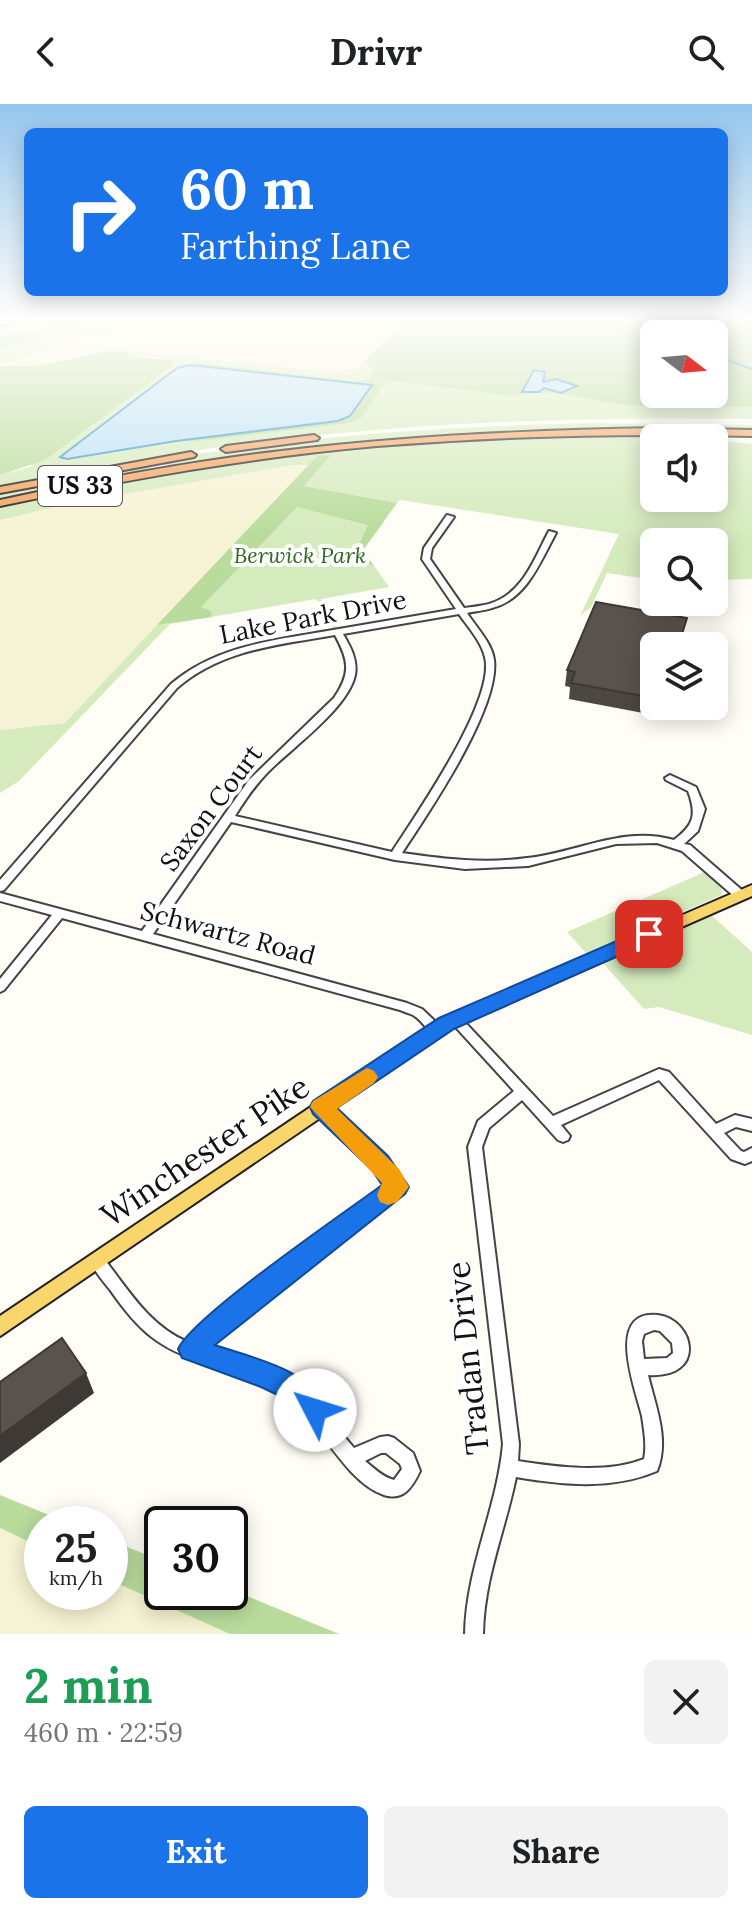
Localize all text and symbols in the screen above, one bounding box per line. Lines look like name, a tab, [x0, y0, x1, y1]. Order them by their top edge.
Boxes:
text: Drivr	[330, 29, 422, 75]
icon: back	[24, 30, 68, 74]
icon: search	[684, 30, 728, 74]
text: 60 m	[180, 153, 314, 224]
icon: right	[48, 160, 152, 264]
text: Farthing Lane	[180, 223, 411, 269]
north arrow	[640, 320, 728, 408]
map controls	[640, 320, 728, 720]
button: sound	[640, 424, 728, 512]
road number: US 33	[38, 466, 122, 506]
button: search	[640, 528, 728, 616]
park label: Berwick Park	[234, 541, 366, 569]
street label: Lake Park Drive	[217, 582, 409, 651]
button: layers	[640, 632, 728, 720]
street label: Saxon Court	[152, 738, 269, 878]
street label: Schwartz Road	[137, 893, 319, 972]
pin	[615, 900, 683, 968]
icon: arrive	[627, 912, 671, 956]
street label: Winchester Pike	[93, 1066, 317, 1235]
street label: Tradan Drive	[437, 1260, 498, 1457]
position arrow	[273, 1368, 357, 1452]
speed limit sign: 30	[144, 1506, 248, 1610]
text: 25	[55, 1522, 97, 1573]
text: km/h	[49, 1565, 103, 1590]
text: 2 min	[24, 1655, 153, 1716]
button: close	[644, 1660, 728, 1744]
text: 460 m · 22:59	[24, 1716, 183, 1749]
button: Exit	[24, 1806, 368, 1898]
button: Share	[384, 1806, 728, 1898]

